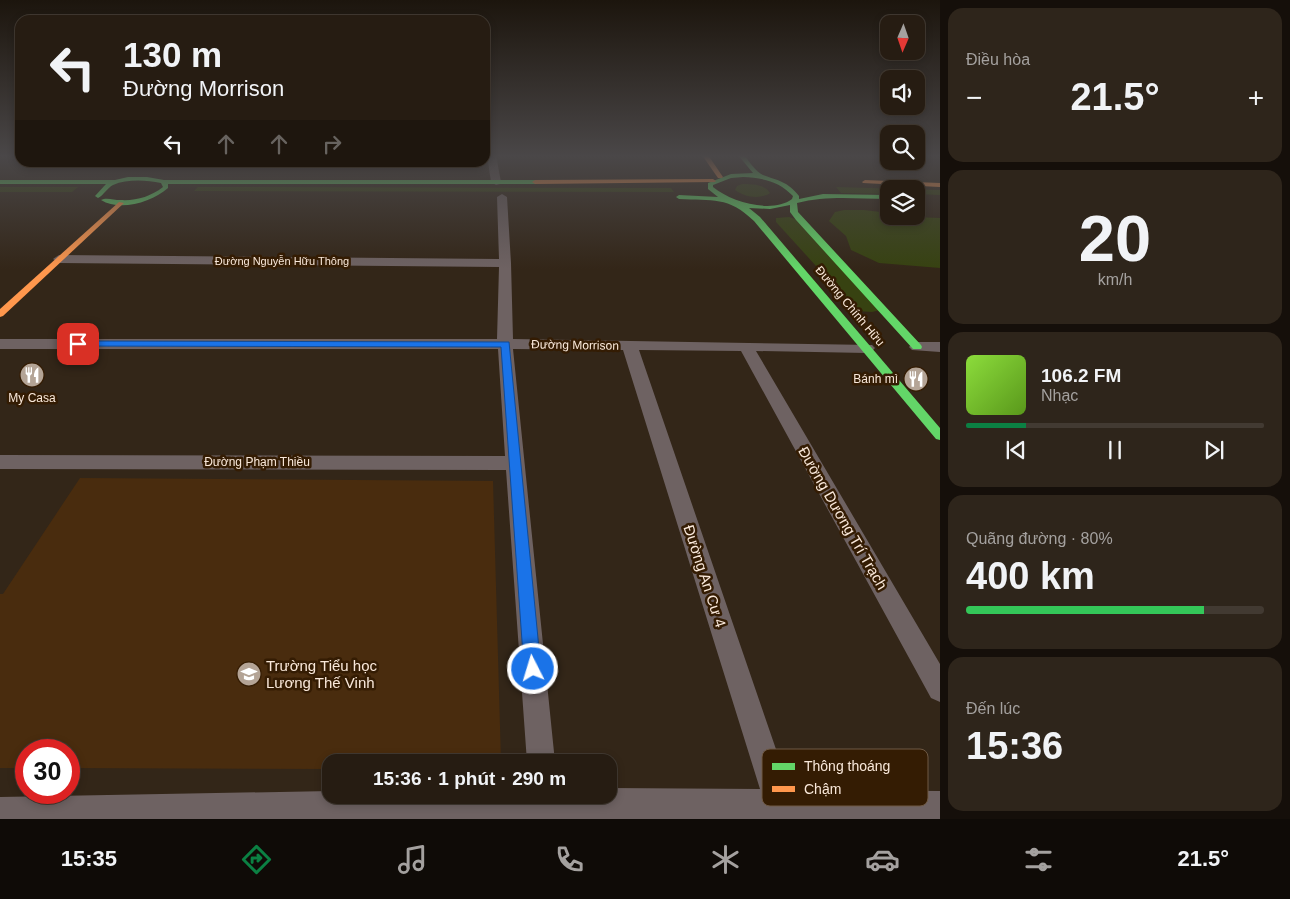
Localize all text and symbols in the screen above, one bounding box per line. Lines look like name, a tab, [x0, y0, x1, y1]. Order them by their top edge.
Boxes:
north arrow	[880, 15, 925, 60]
map controls	[880, 15, 925, 225]
icon: left	[40, 35, 105, 100]
text: 130 m	[123, 35, 222, 74]
text: Điều hòa	[966, 51, 1030, 68]
button: sound	[880, 70, 925, 115]
text: Đường Morrison	[123, 76, 284, 101]
text: 21.5°	[1070, 76, 1160, 118]
text: −	[966, 82, 982, 113]
text: +	[1248, 82, 1264, 113]
button: search	[880, 125, 925, 170]
icon: left	[159, 130, 187, 158]
icon: ahead	[212, 130, 240, 158]
icon: ahead	[265, 130, 293, 158]
icon: right	[318, 130, 346, 158]
button: layers	[880, 180, 925, 225]
text: 20	[1079, 202, 1151, 275]
street label: Đường Nguyễn Hữu Thông	[215, 255, 349, 267]
street label: Đường Chính Hữu	[813, 263, 887, 349]
text: km/h	[1098, 271, 1132, 288]
pin	[57, 323, 99, 365]
icon: arrive	[64, 330, 92, 358]
street label: Đường Morrison	[531, 337, 619, 353]
restaurant icon: My Casa	[19, 362, 45, 388]
text: 106.2 FM	[1041, 365, 1121, 386]
restaurant icon: Bánh mì	[903, 366, 929, 392]
place label: Bánh mì	[853, 372, 898, 386]
text: Nhạc	[1041, 387, 1078, 404]
place label: My Casa	[8, 391, 56, 405]
icon: previous	[1002, 436, 1030, 464]
icon: pause	[1101, 436, 1129, 464]
icon: next	[1200, 436, 1228, 464]
street label: Đường Dương Trí Trạch	[795, 443, 891, 593]
street label: Đường Phạm Thiều	[204, 455, 310, 469]
street label: Đường An Cư 4	[680, 523, 730, 629]
text: Quãng đường · 80%	[966, 530, 1113, 547]
text: 400 km	[966, 555, 1095, 597]
position arrow	[506, 642, 558, 694]
place label: Trường Tiểu học Lương Thế Vinh	[266, 657, 378, 691]
school or university icon: Trường Tiểu học Lương Thế Vinh	[236, 661, 262, 687]
text: Đến lúc	[966, 700, 1020, 717]
text: 15:36	[966, 725, 1063, 767]
speed limit sign: 30	[15, 739, 80, 804]
legend	[762, 749, 928, 806]
text: Thông thoáng	[804, 758, 890, 774]
text: 15:36 · 1 phút · 290 m	[373, 768, 566, 789]
text: Chậm	[804, 781, 841, 797]
icon: directions	[239, 842, 274, 877]
icon: music	[395, 842, 430, 877]
icon: phone	[552, 842, 587, 877]
icon: climate	[708, 842, 743, 877]
icon: car	[865, 842, 900, 877]
icon: filters	[1021, 842, 1056, 877]
text: 15:35	[61, 846, 117, 871]
text: 21.5°	[1178, 846, 1229, 871]

